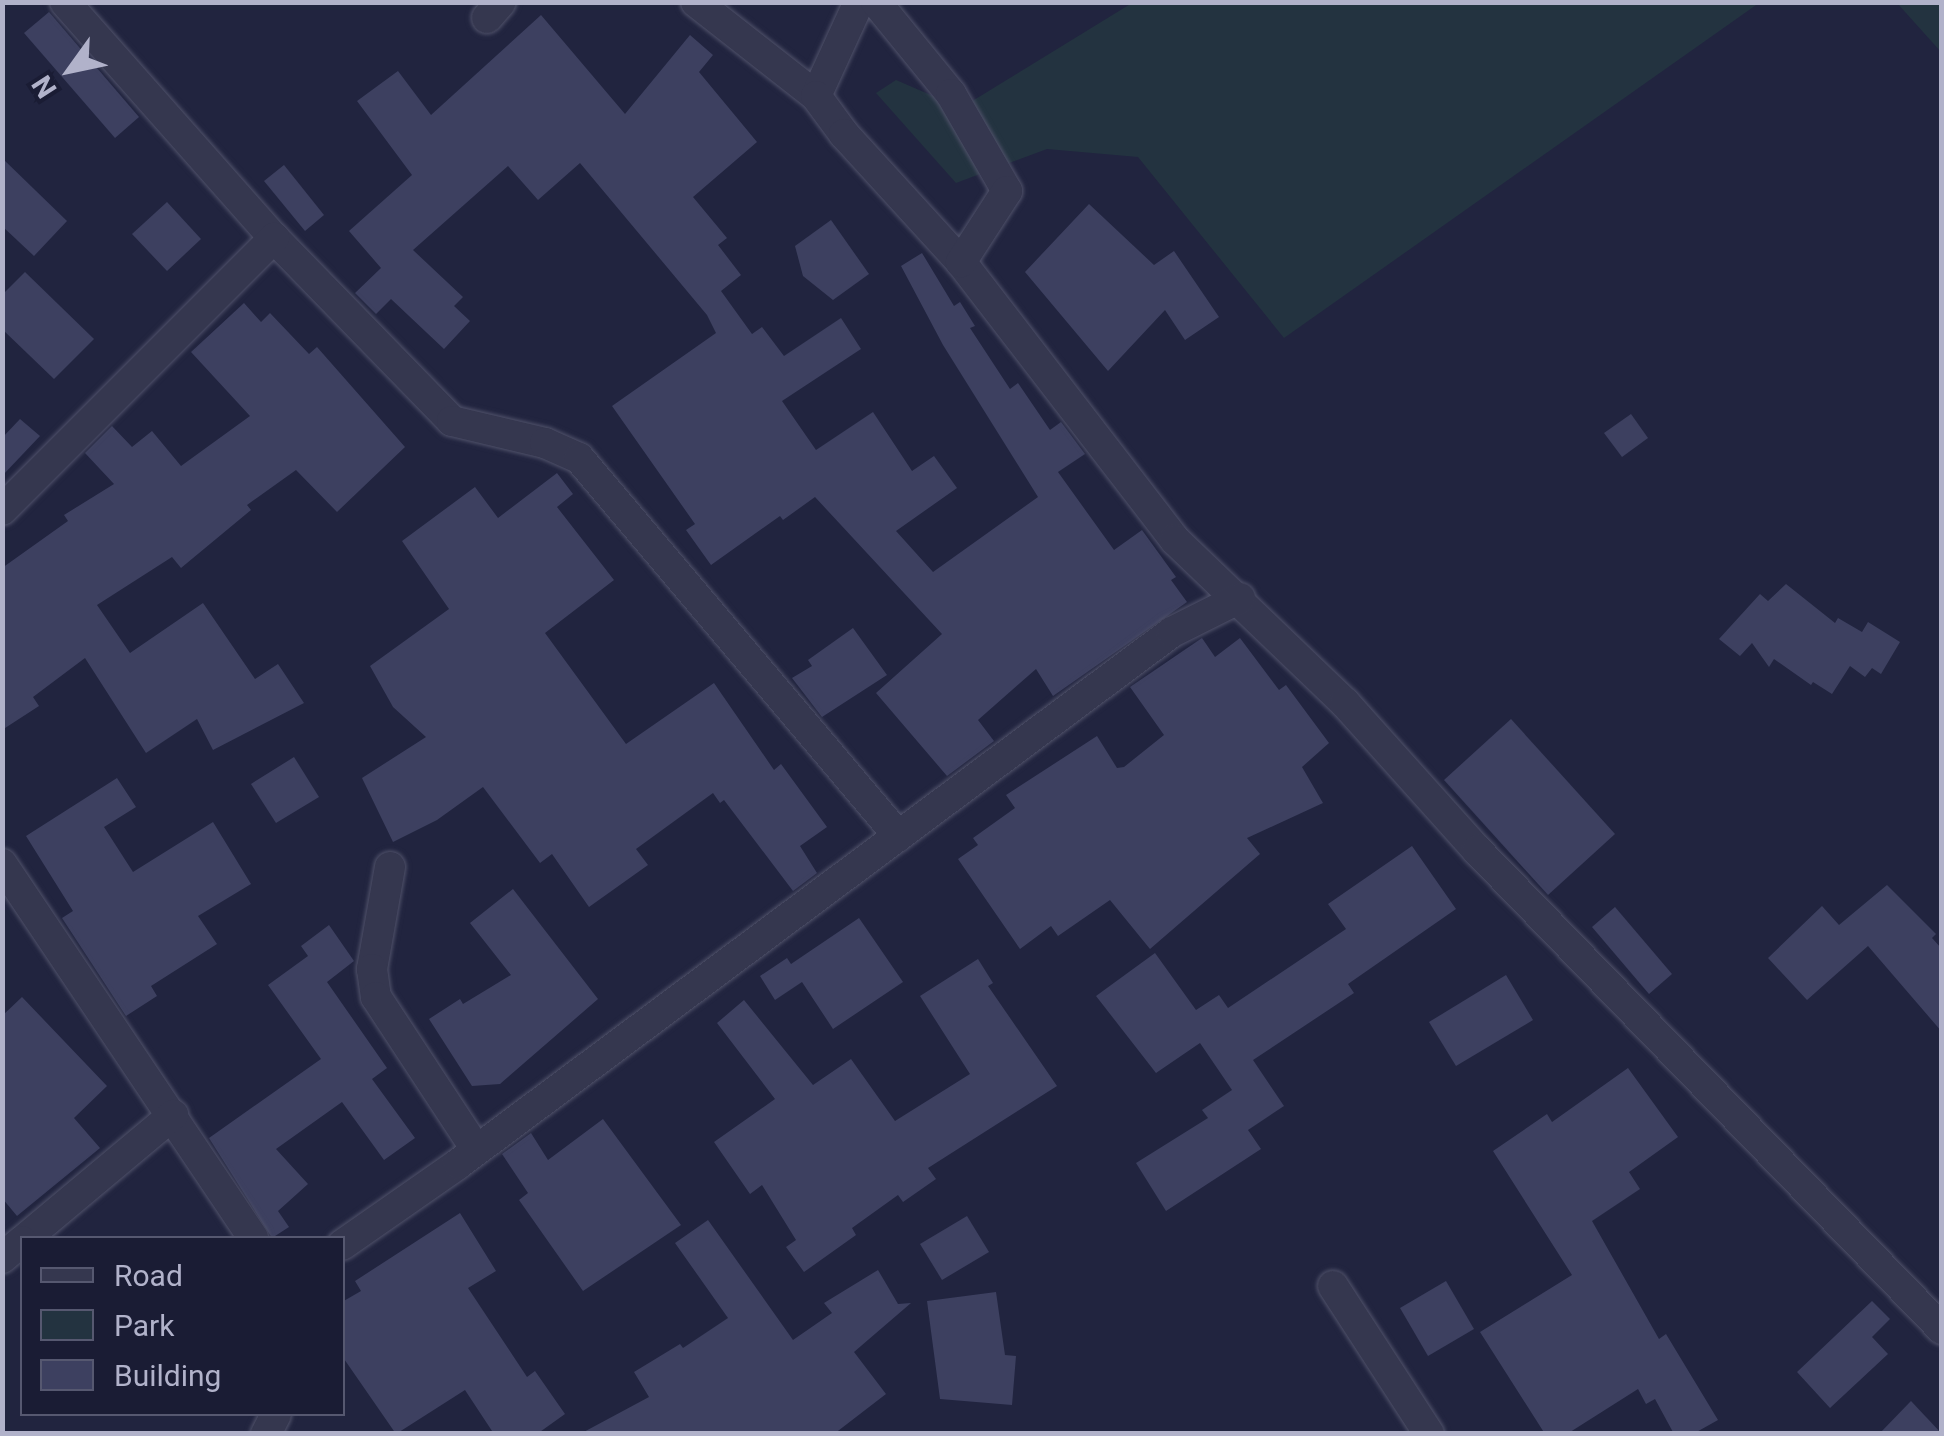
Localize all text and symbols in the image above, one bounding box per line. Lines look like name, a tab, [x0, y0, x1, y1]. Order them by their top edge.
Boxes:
north arrow	[20, 20, 120, 120]
text: N	[25, 69, 64, 104]
legend	[20, 1236, 345, 1416]
text: Road	[114, 1258, 183, 1293]
text: Park	[114, 1308, 174, 1343]
text: Building	[114, 1358, 221, 1393]

